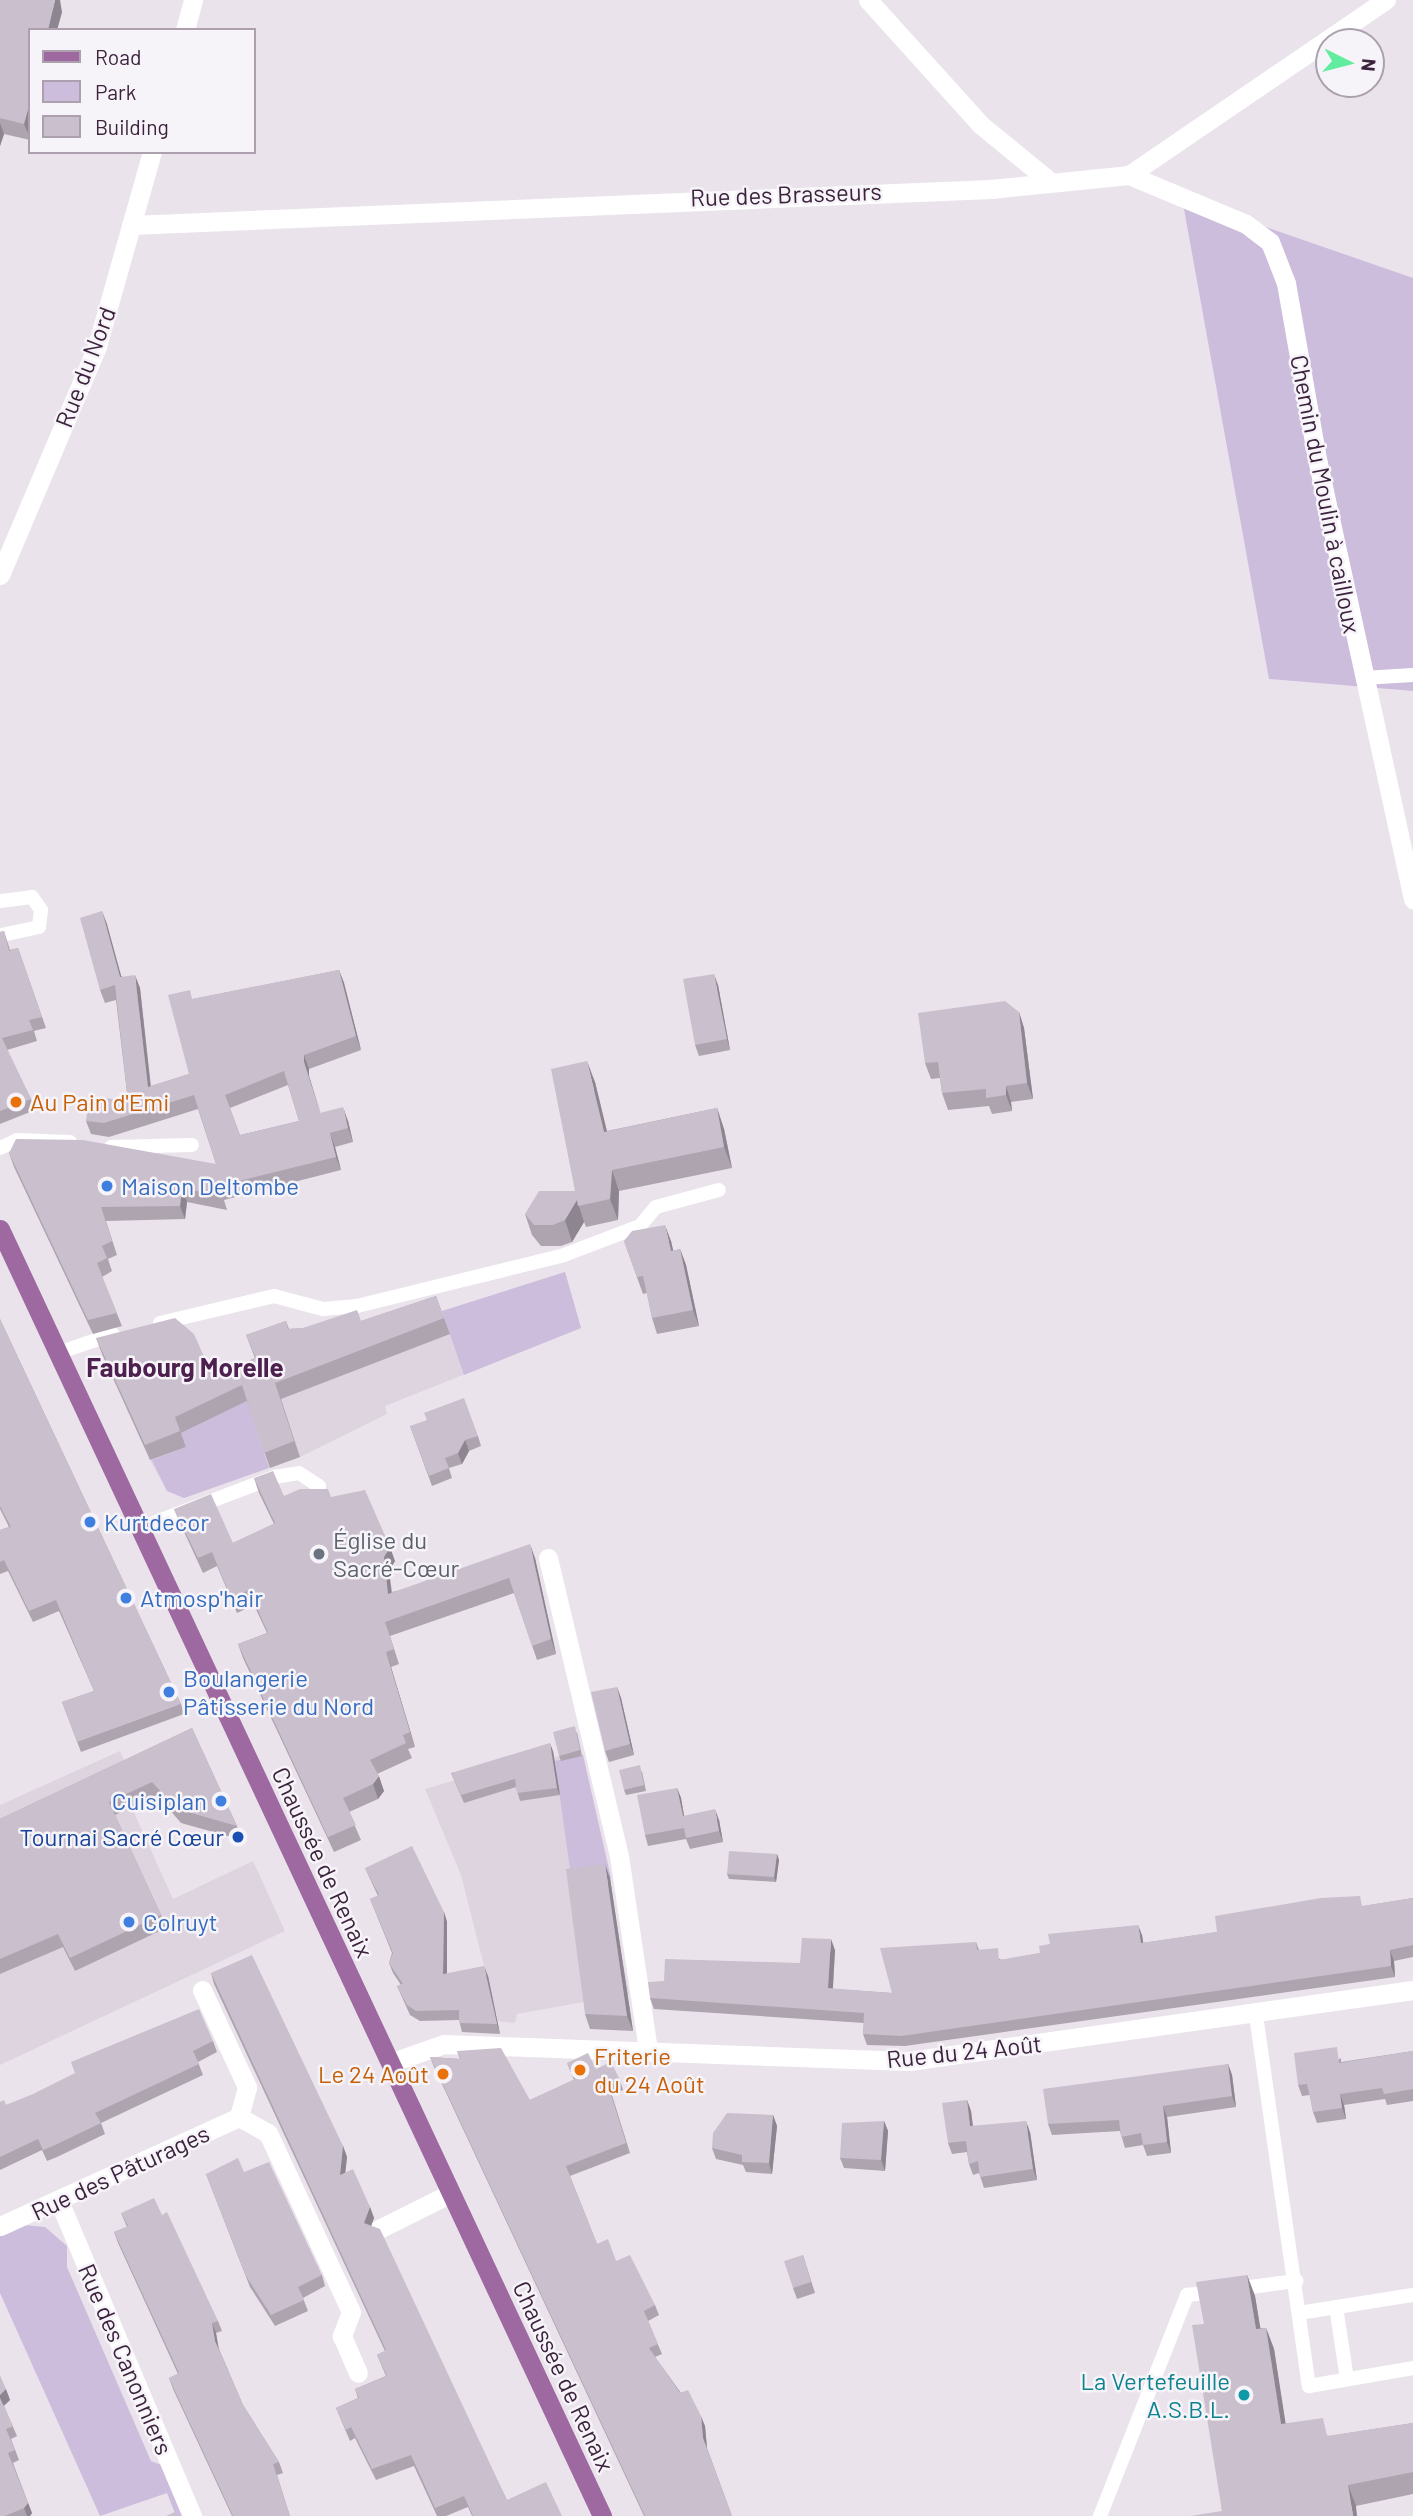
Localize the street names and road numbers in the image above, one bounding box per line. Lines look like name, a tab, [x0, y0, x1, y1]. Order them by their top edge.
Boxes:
street label: Rue des Brasseurs	[690, 176, 882, 212]
street label: Rue du Nord	[49, 303, 121, 431]
street label: Chemin du Moulin à cailloux	[1285, 352, 1367, 636]
street label: Chaussée de Renaix	[266, 1762, 380, 1962]
street label: Rue du 24 Août	[885, 2029, 1043, 2073]
street label: Rue des Pâturages	[26, 2118, 214, 2226]
street label: Rue des Canonniers	[73, 2259, 179, 2459]
street label: Chaussée de Renaix	[507, 2276, 621, 2476]

